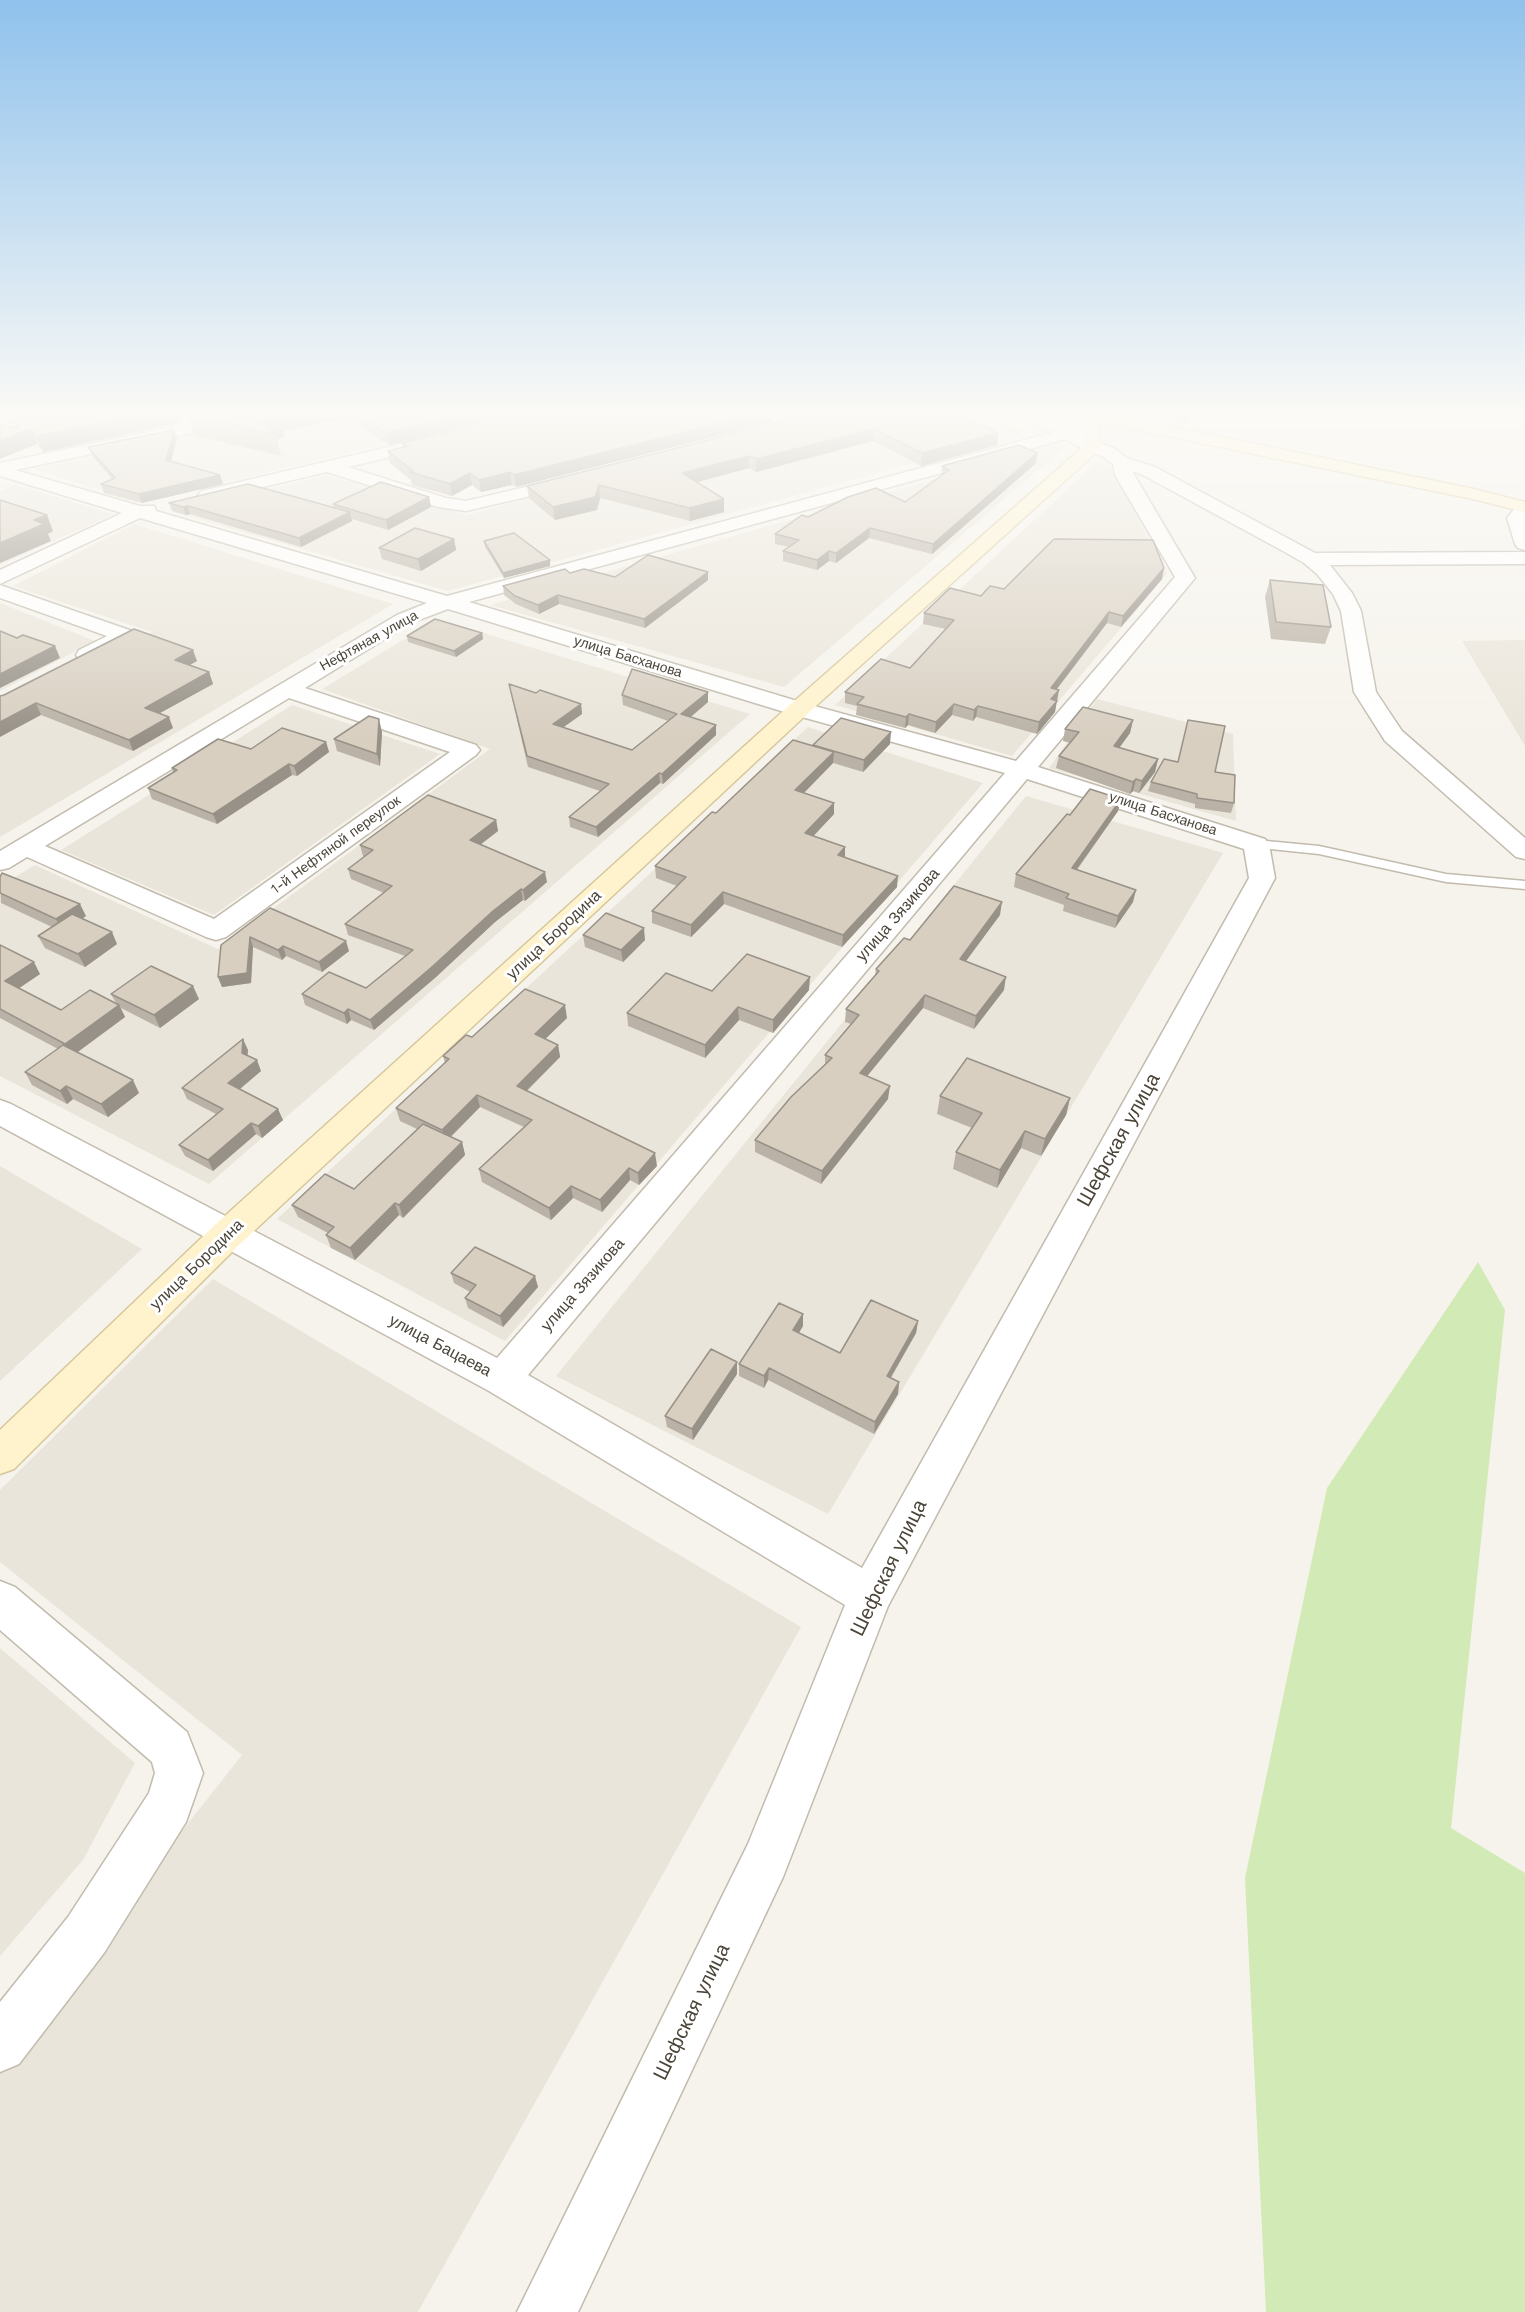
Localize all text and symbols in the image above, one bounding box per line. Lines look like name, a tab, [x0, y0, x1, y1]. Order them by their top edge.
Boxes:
street label: Нефтяная улица	[317, 607, 421, 675]
street label: улица Басханова	[572, 633, 684, 681]
street label: улица Басханова	[1107, 789, 1219, 839]
street label: 1-й Нефтяной переулок	[268, 792, 404, 898]
street label: улица Зязикова	[852, 864, 944, 966]
street label: улица Бородина	[503, 886, 605, 984]
street label: Шефская улица	[1072, 1069, 1166, 1211]
street label: улица Бородина	[146, 1216, 248, 1314]
street label: улица Зязикова	[537, 1234, 629, 1336]
street label: улица Бацаева	[386, 1311, 494, 1381]
street label: Шефская улица	[846, 1496, 932, 1640]
street label: Шефская улица	[649, 1940, 735, 2084]

